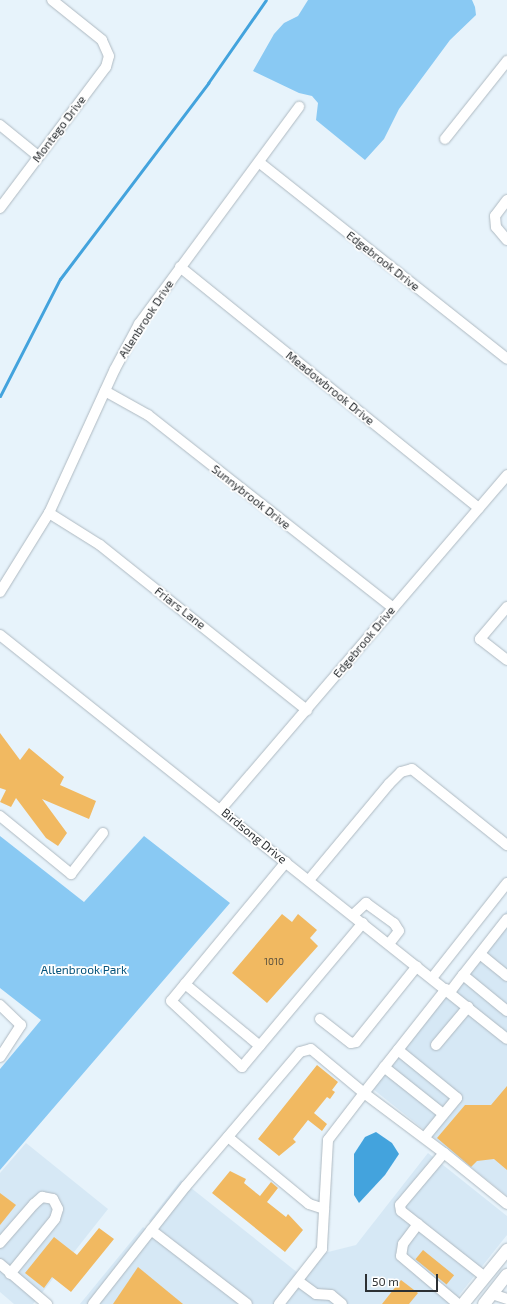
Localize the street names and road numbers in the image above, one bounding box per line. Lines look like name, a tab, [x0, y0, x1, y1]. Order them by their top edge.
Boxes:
street label: Montego Drive	[29, 93, 89, 165]
street label: Edgebrook Drive	[343, 228, 423, 294]
street label: Allenbrook Drive	[115, 277, 177, 361]
street label: Meadowbrook Drive	[283, 348, 377, 428]
street label: Sunnybrook Drive	[209, 462, 293, 532]
street label: Friars Lane	[152, 584, 208, 632]
street label: Edgebrook Drive	[330, 603, 398, 681]
street label: Birdsong Drive	[218, 805, 290, 867]

